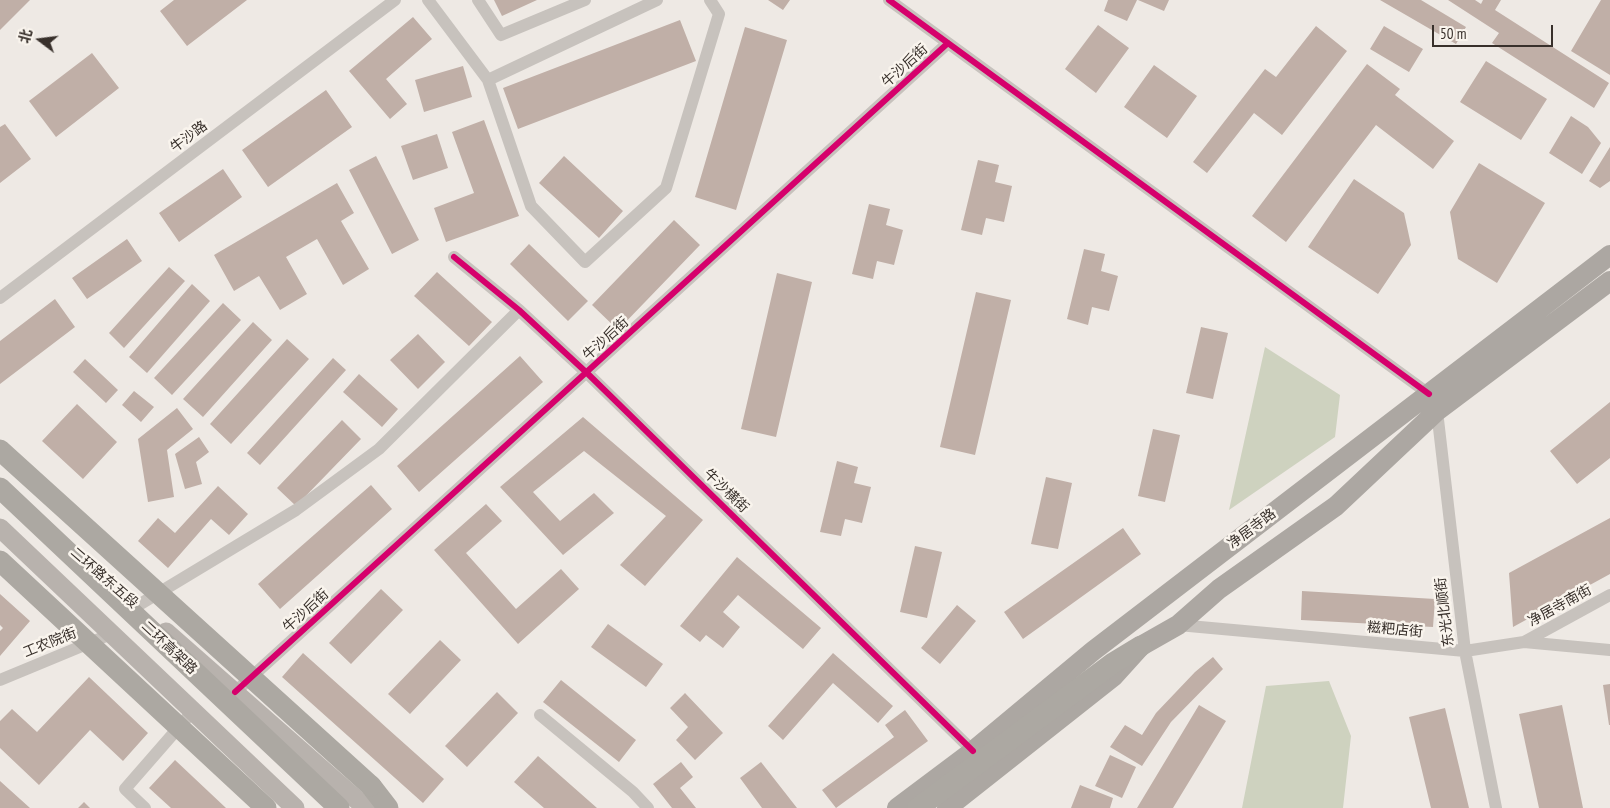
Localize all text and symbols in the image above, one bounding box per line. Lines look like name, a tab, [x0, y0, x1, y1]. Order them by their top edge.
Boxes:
north arrow	[15, 15, 65, 65]
scale bar	[1435, 15, 1556, 47]
text: 50 m	[1440, 24, 1466, 43]
text: 北	[15, 27, 36, 45]
street label: 牛沙后街	[879, 41, 931, 91]
street label: 牛沙路	[167, 118, 211, 156]
street label: 牛沙后街	[580, 314, 632, 364]
street label: 牛沙横街	[700, 466, 752, 516]
street label: 净居寺路	[1225, 505, 1279, 553]
street label: 二环路东五段	[67, 544, 141, 612]
street label: 东光北顺街	[1432, 576, 1458, 648]
street label: 净居寺南街	[1525, 582, 1595, 630]
street label: 牛沙后街	[280, 586, 332, 636]
street label: 二环高架路	[138, 618, 200, 678]
street label: 糍粑店街	[1366, 619, 1424, 641]
street label: 工农院街	[21, 625, 79, 661]

